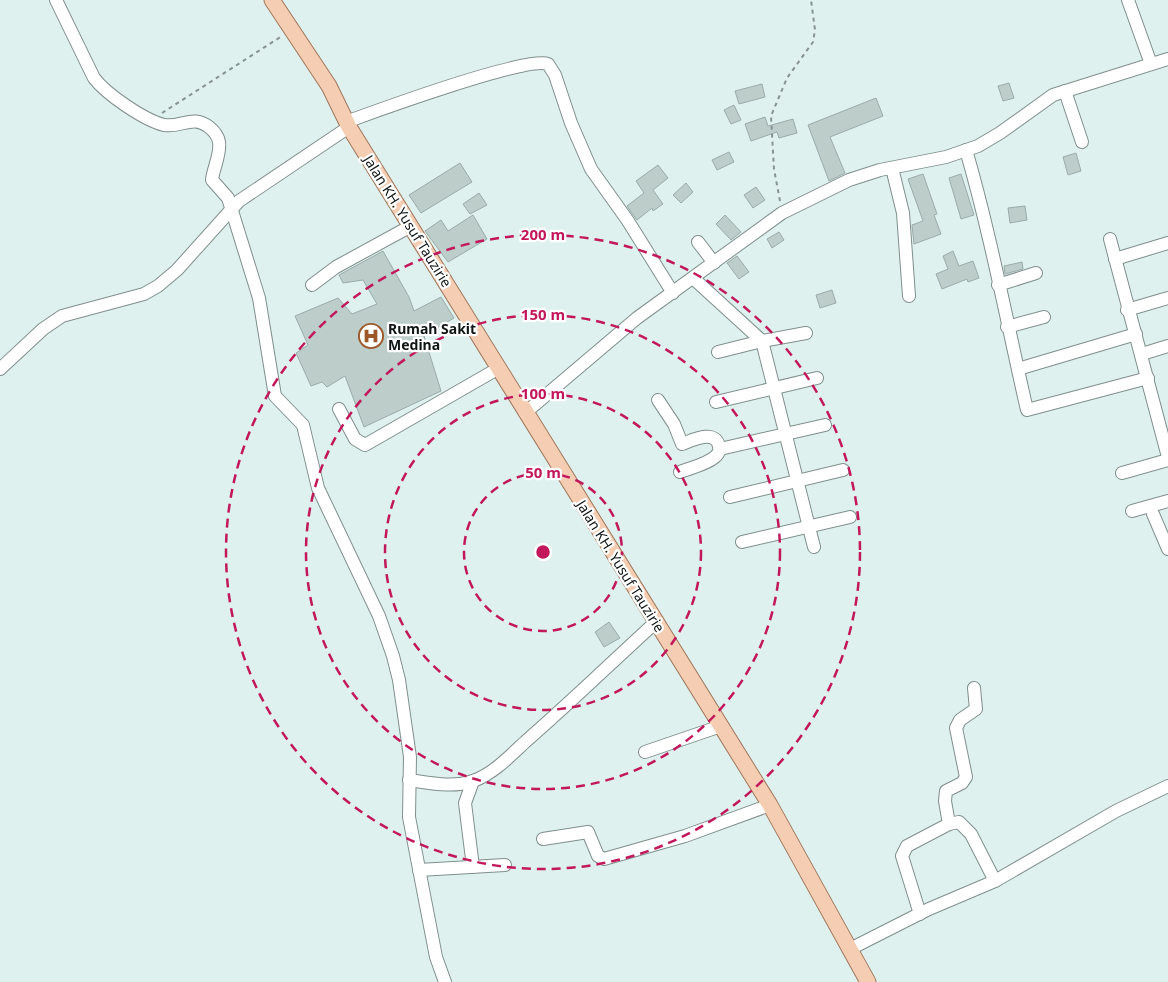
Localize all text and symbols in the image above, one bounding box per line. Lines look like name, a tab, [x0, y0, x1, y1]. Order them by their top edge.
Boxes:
street label: Jalan KH. Yusuf Tauzirie	[358, 150, 457, 291]
text: 200 m	[521, 224, 565, 244]
text: 150 m	[521, 304, 565, 324]
place label: Rumah Sakit Medina	[388, 319, 476, 354]
hospital icon: Rumah Sakit Medina	[358, 323, 384, 349]
text: 100 m	[521, 383, 565, 403]
text: 50 m	[525, 462, 561, 482]
street label: Jalan KH. Yusuf Tauzirie	[571, 495, 670, 636]
centre of rings	[534, 543, 552, 561]

